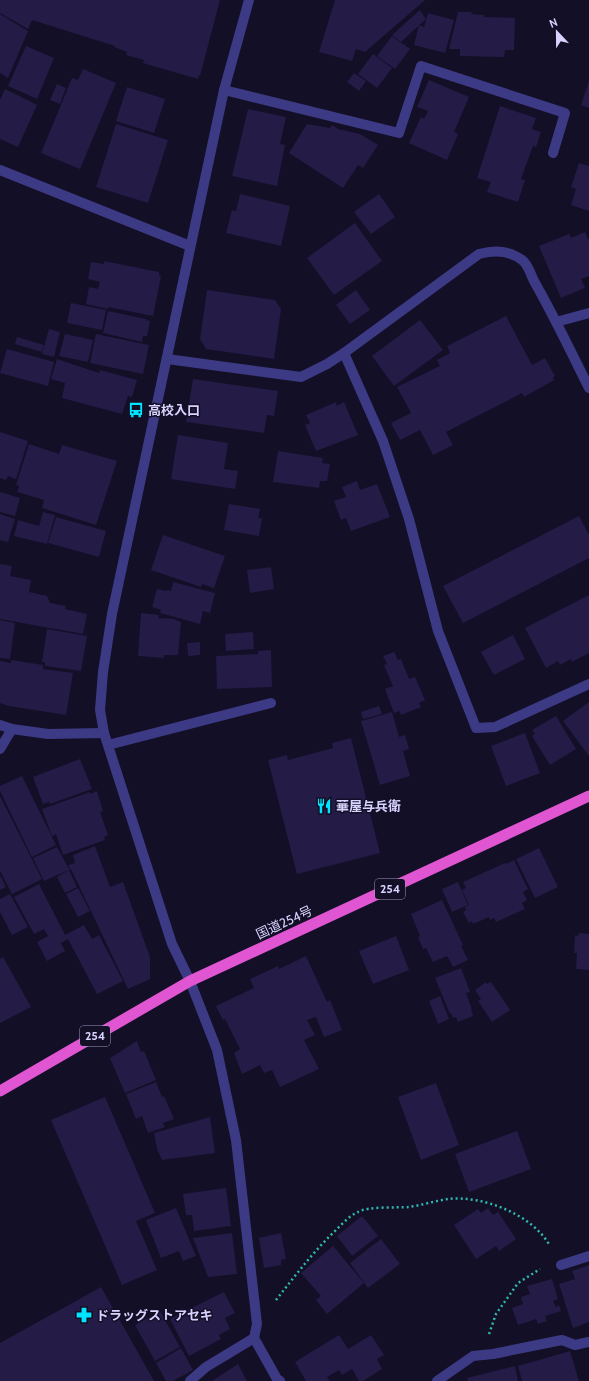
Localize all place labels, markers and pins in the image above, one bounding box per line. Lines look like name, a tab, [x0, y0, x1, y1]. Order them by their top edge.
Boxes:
bus stop icon: 高校入口	[127, 401, 145, 419]
place label: 高校入口	[148, 402, 200, 418]
restaurant icon: 華屋与兵衛	[315, 797, 333, 815]
place label: 華屋与兵衛	[336, 798, 401, 814]
pharmacy icon: ドラッグストアセキ	[75, 1306, 93, 1324]
place label: ドラッグストアセキ	[96, 1307, 213, 1323]

